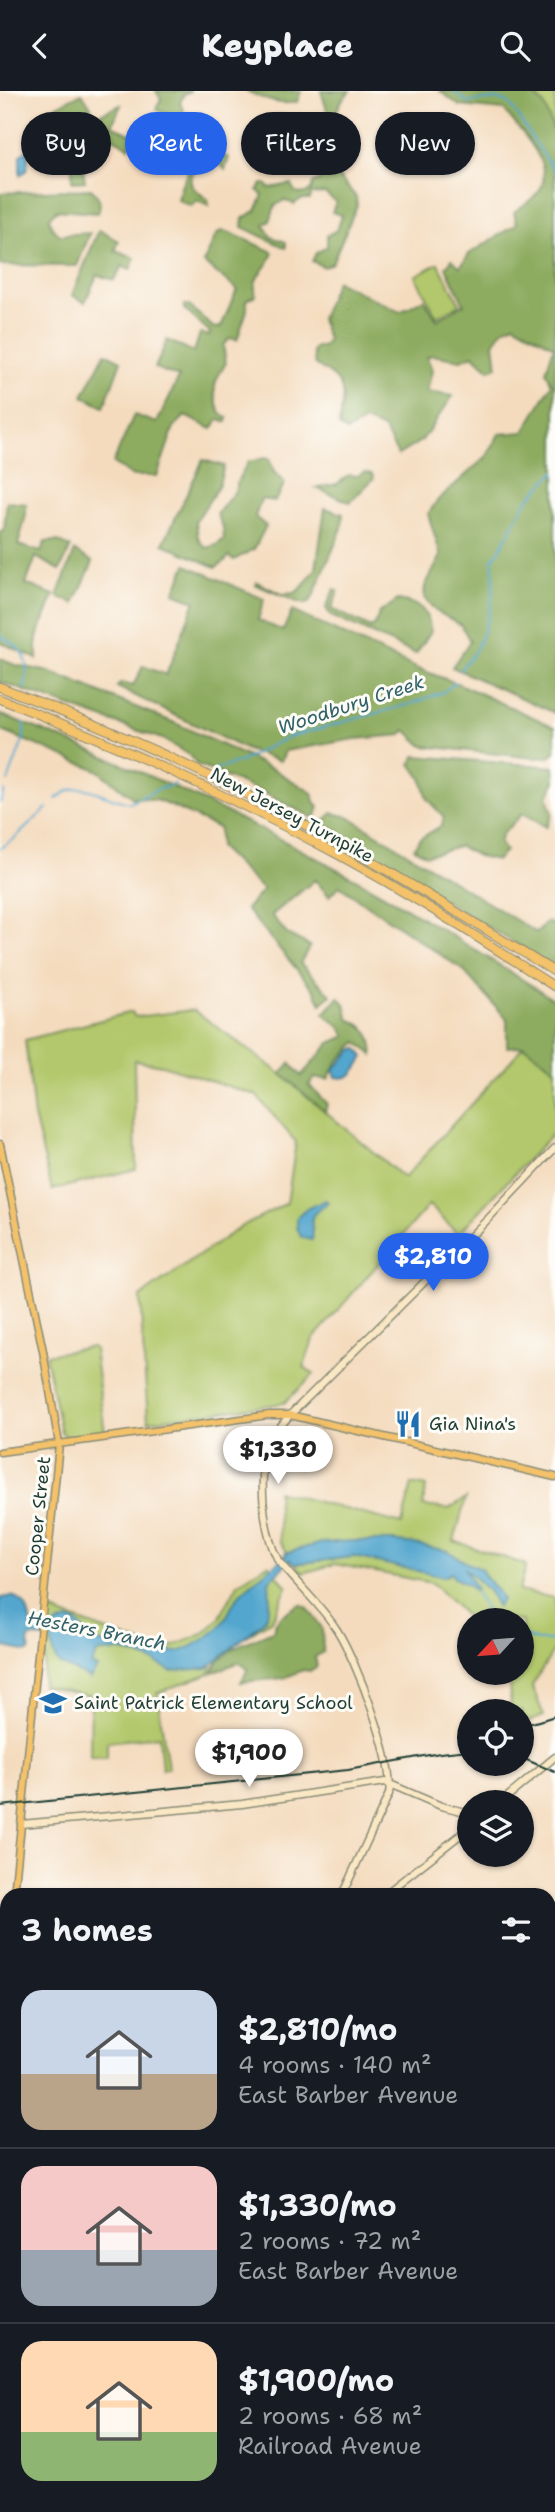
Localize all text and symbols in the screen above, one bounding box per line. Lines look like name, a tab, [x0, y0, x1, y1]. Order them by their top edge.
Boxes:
text: Keyplace	[201, 24, 354, 67]
icon: back	[21, 27, 59, 65]
icon: search	[496, 27, 534, 65]
chip: Buy	[21, 112, 111, 175]
chip: Rent	[125, 112, 227, 175]
chip: Filters	[241, 112, 361, 175]
chip: New	[375, 112, 475, 175]
water label: Woodbury Creek	[275, 669, 428, 740]
street label: New Jersey Turnpike	[206, 762, 378, 868]
pin: $2,810	[376, 1233, 490, 1293]
text: $2,810	[394, 1241, 472, 1271]
restaurant icon: Gia Nina's	[393, 1409, 423, 1439]
place label: Gia Nina's	[429, 1412, 516, 1436]
pin: $1,330	[221, 1427, 335, 1486]
text: $1,330	[239, 1434, 317, 1464]
street label: Cooper Street	[20, 1455, 56, 1577]
water label: Hesters Branch	[26, 1605, 168, 1656]
north arrow	[457, 1608, 534, 1685]
map controls	[457, 1608, 534, 1867]
school or university icon: Saint Patrick Elementary School	[38, 1688, 68, 1718]
place label: Saint Patrick Elementary School	[74, 1691, 353, 1715]
button: locate	[457, 1699, 534, 1776]
pin: $1,900	[192, 1729, 306, 1789]
text: $1,900	[211, 1737, 287, 1767]
button: layers	[457, 1790, 534, 1867]
text: 3 homes	[21, 1910, 153, 1951]
icon: filters	[497, 1911, 535, 1949]
text: $2,810/mo	[238, 2009, 398, 2050]
icon: home	[77, 2018, 161, 2102]
text: 4 rooms · 140 m²	[238, 2050, 432, 2080]
text: East Barber Avenue	[238, 2080, 458, 2110]
text: $1,330/mo	[238, 2185, 397, 2226]
icon: home	[77, 2194, 161, 2278]
text: 2 rooms · 72 m²	[238, 2226, 421, 2256]
text: East Barber Avenue	[238, 2256, 458, 2286]
text: $1,900/mo	[238, 2360, 394, 2401]
icon: home	[77, 2369, 161, 2453]
text: 2 rooms · 68 m²	[238, 2401, 422, 2431]
text: Railroad Avenue	[238, 2431, 422, 2461]

